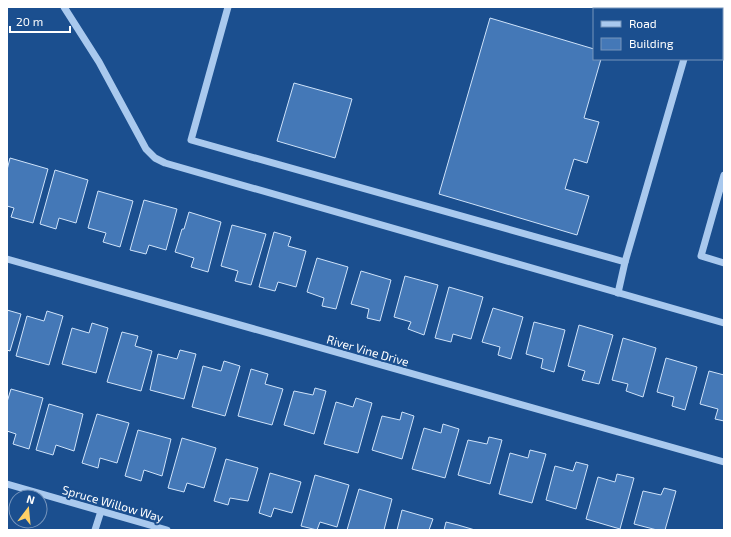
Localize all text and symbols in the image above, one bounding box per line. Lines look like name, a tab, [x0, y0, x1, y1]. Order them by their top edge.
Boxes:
scale bar	[10, 8, 70, 34]
legend	[593, 8, 723, 60]
text: 20 m	[16, 14, 43, 28]
text: Road	[629, 16, 657, 30]
text: Building	[629, 36, 674, 50]
street label: River Vine Drive	[325, 332, 411, 368]
street label: Spruce Willow Way	[61, 482, 166, 524]
north arrow	[8, 489, 48, 529]
text: N	[25, 492, 37, 506]

